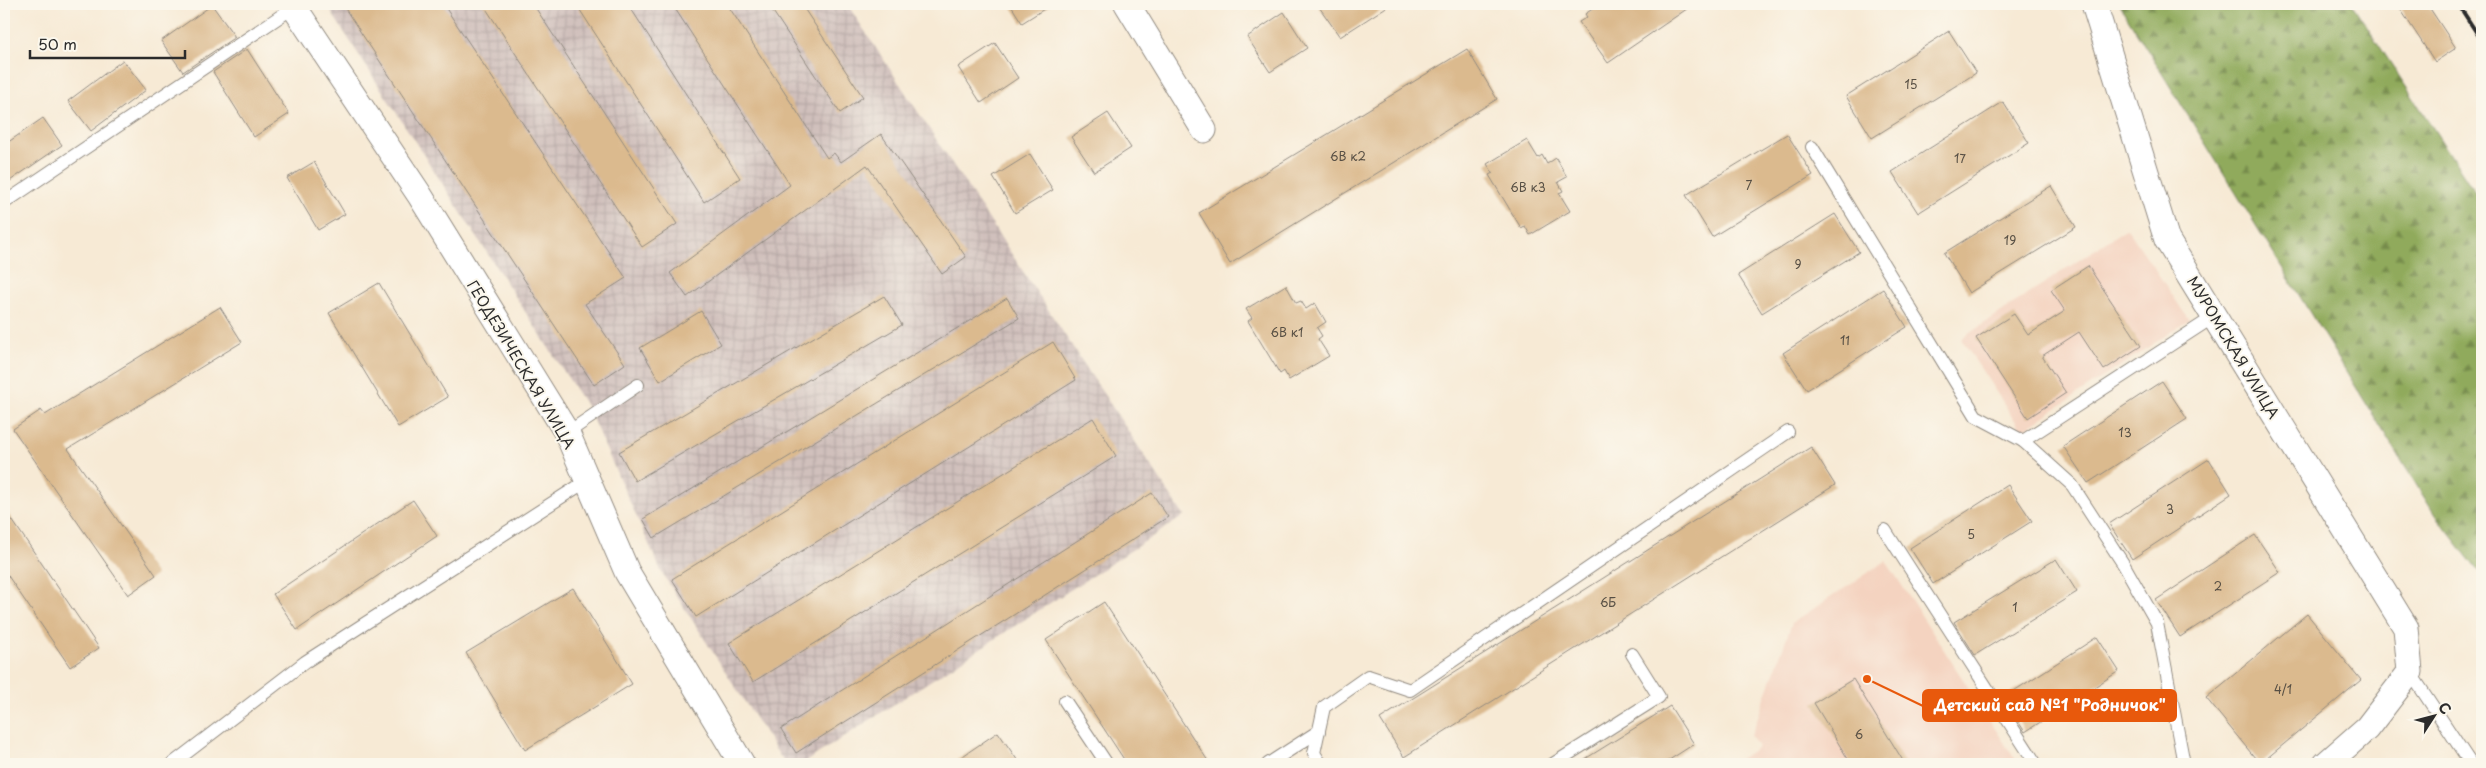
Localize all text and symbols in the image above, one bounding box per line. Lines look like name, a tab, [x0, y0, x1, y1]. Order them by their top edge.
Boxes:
scale bar	[30, 28, 185, 60]
text: 50 m	[38, 32, 77, 55]
house number: 15	[1904, 75, 1918, 93]
house number: 6В к2	[1330, 147, 1366, 165]
house number: 17	[1954, 149, 1966, 167]
house number: 7	[1746, 176, 1753, 194]
house number: 6В к3	[1510, 178, 1546, 196]
house number: 19	[2004, 231, 2016, 249]
house number: 9	[1794, 255, 1802, 273]
street label: МУРОМСКАЯ УЛИЦА	[2182, 271, 2286, 423]
street label: ГЕОДЕЗИЧЕСКАЯ УЛИЦА	[462, 275, 582, 453]
house number: 6В к1	[1271, 323, 1303, 341]
house number: 11	[1840, 331, 1850, 349]
house number: 13	[2118, 423, 2132, 441]
house number: 3	[2166, 500, 2174, 518]
house number: 5	[1967, 525, 1975, 543]
house number: 2	[2214, 577, 2222, 595]
house number: 6Б	[1600, 593, 1616, 611]
house number: 1	[2012, 598, 2018, 616]
house number: 4/1	[2274, 680, 2292, 698]
callout: Детский сад №1 "Родничок"	[1923, 690, 2176, 721]
north arrow	[2408, 690, 2458, 740]
text: Детский сад №1 "Родничок"	[1933, 692, 2166, 716]
text: С	[2433, 698, 2457, 718]
house number: 6	[1855, 725, 1863, 743]

